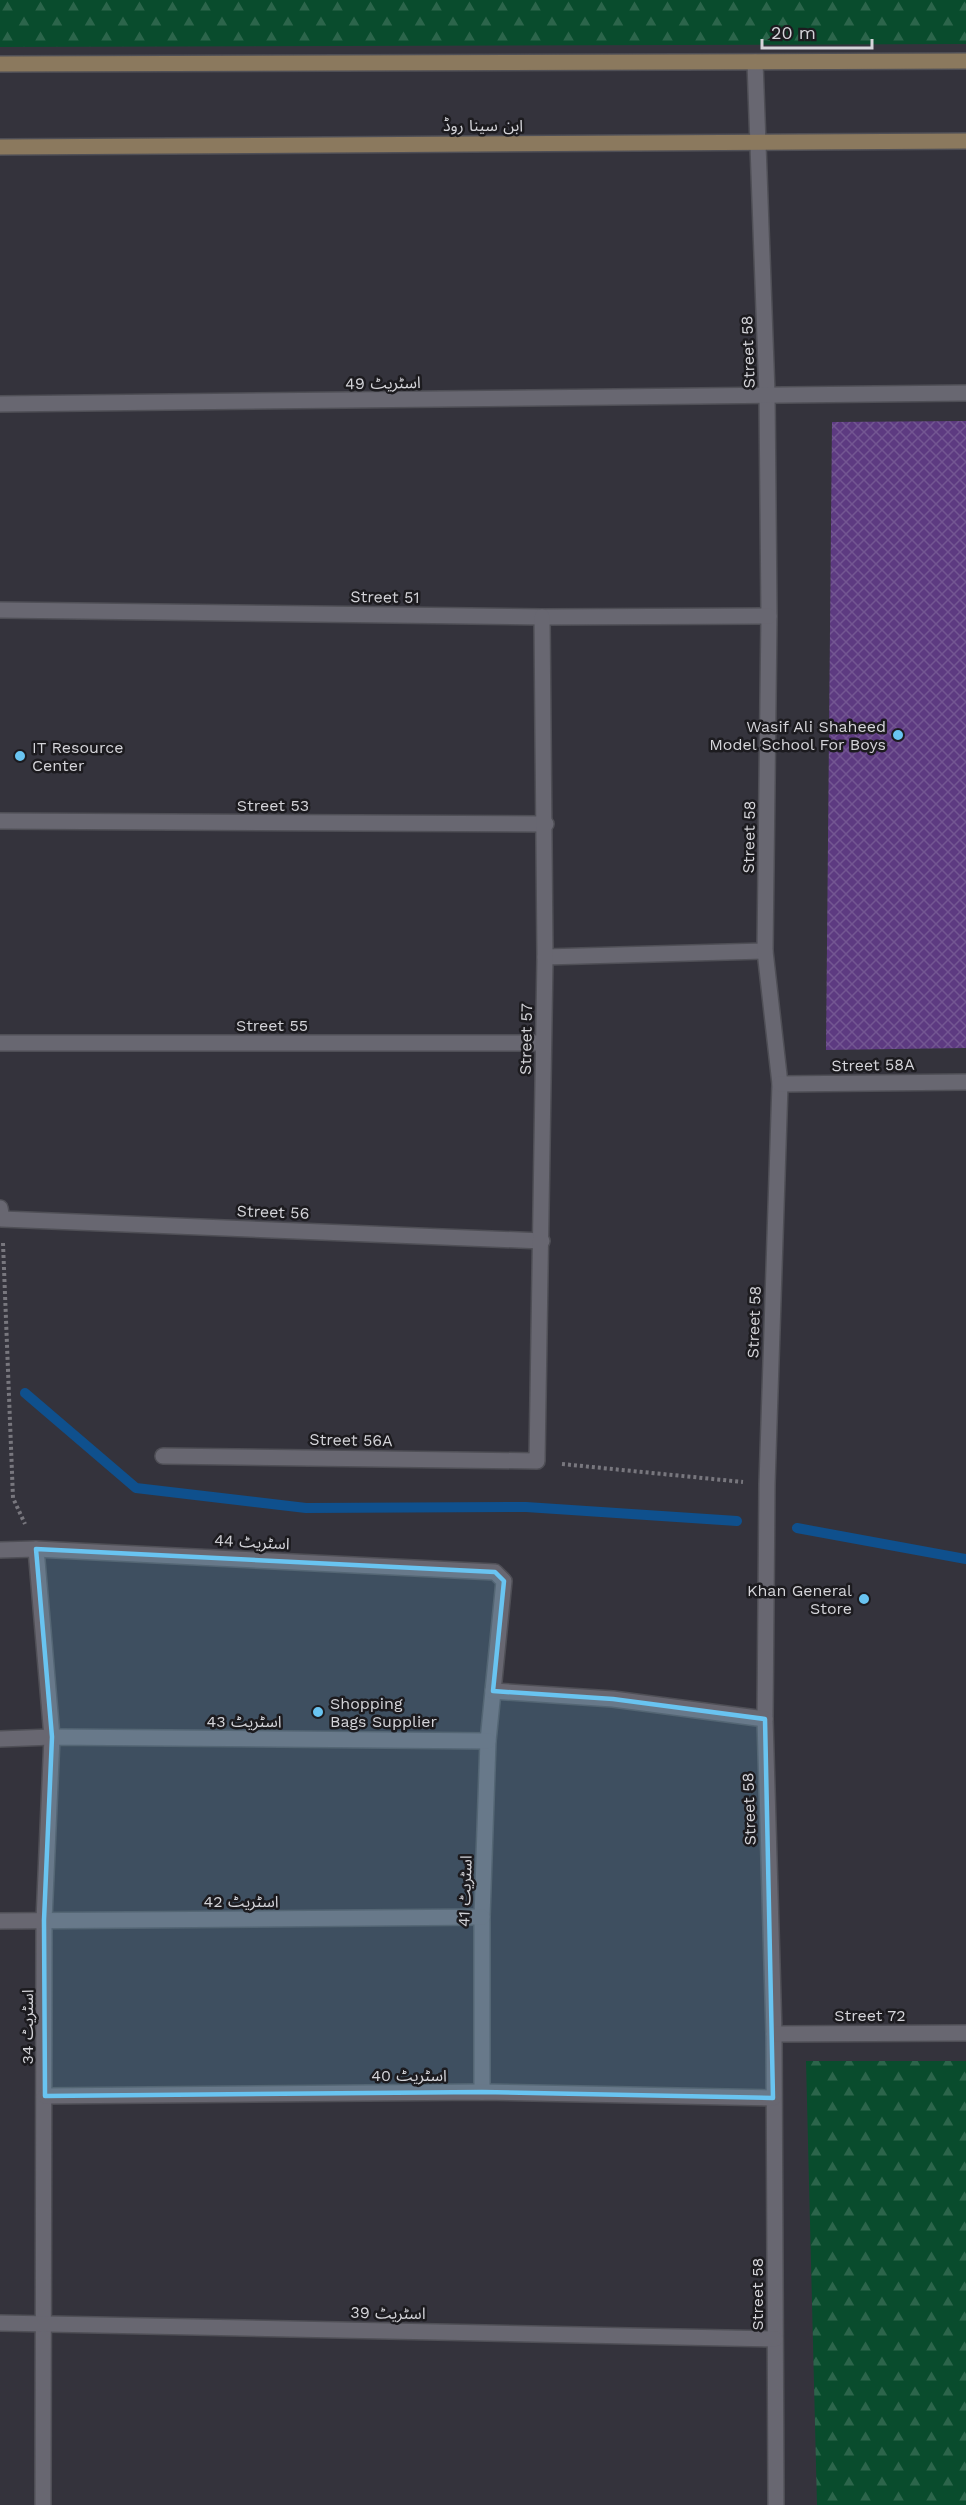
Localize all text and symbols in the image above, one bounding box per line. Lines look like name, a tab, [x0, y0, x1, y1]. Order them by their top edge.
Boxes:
scale bar	[762, 12, 872, 50]
text: 20 m	[771, 22, 816, 43]
street label: ابن سینا روڈ	[443, 116, 523, 135]
street label: Street 58	[737, 315, 759, 389]
street label: اسٹریٹ 49	[345, 373, 421, 393]
street label: Street 51	[350, 587, 420, 607]
place label: Wasif Ali Shaheed Model School For Boys	[709, 717, 886, 754]
marker: Wasif Ali Shaheed Model School For Boys	[891, 728, 905, 742]
place label: IT Resource Center	[32, 738, 123, 775]
marker: IT Resource Center	[13, 749, 27, 763]
street label: Street 53	[237, 796, 309, 815]
street label: Street 58	[739, 800, 759, 874]
street label: Street 57	[516, 1003, 536, 1075]
street label: Street 55	[236, 1016, 308, 1035]
street label: Street 58A	[831, 1055, 915, 1075]
street label: Street 56	[236, 1201, 310, 1223]
street label: Street 58	[743, 1285, 765, 1359]
street label: Street 56A	[309, 1430, 393, 1450]
street label: اسٹریٹ 44	[214, 1531, 290, 1553]
place label: Khan General Store	[747, 1581, 852, 1618]
marker: Khan General Store	[857, 1592, 871, 1606]
place label: Shopping Bags Supplier	[330, 1694, 437, 1731]
marker: Shopping Bags Supplier	[311, 1705, 325, 1719]
street label: اسٹریٹ 43	[206, 1712, 282, 1731]
street label: Street 58	[738, 1772, 760, 1846]
street label: اسٹریٹ 41	[454, 1855, 476, 1927]
street label: اسٹریٹ 42	[203, 1892, 279, 1911]
street label: اسٹریٹ 34	[18, 1989, 37, 2065]
street label: Street 72	[834, 2006, 906, 2025]
street label: اسٹریٹ 40	[371, 2066, 447, 2085]
street label: Street 58	[748, 2258, 767, 2330]
street label: اسٹریٹ 39	[350, 2303, 426, 2323]

